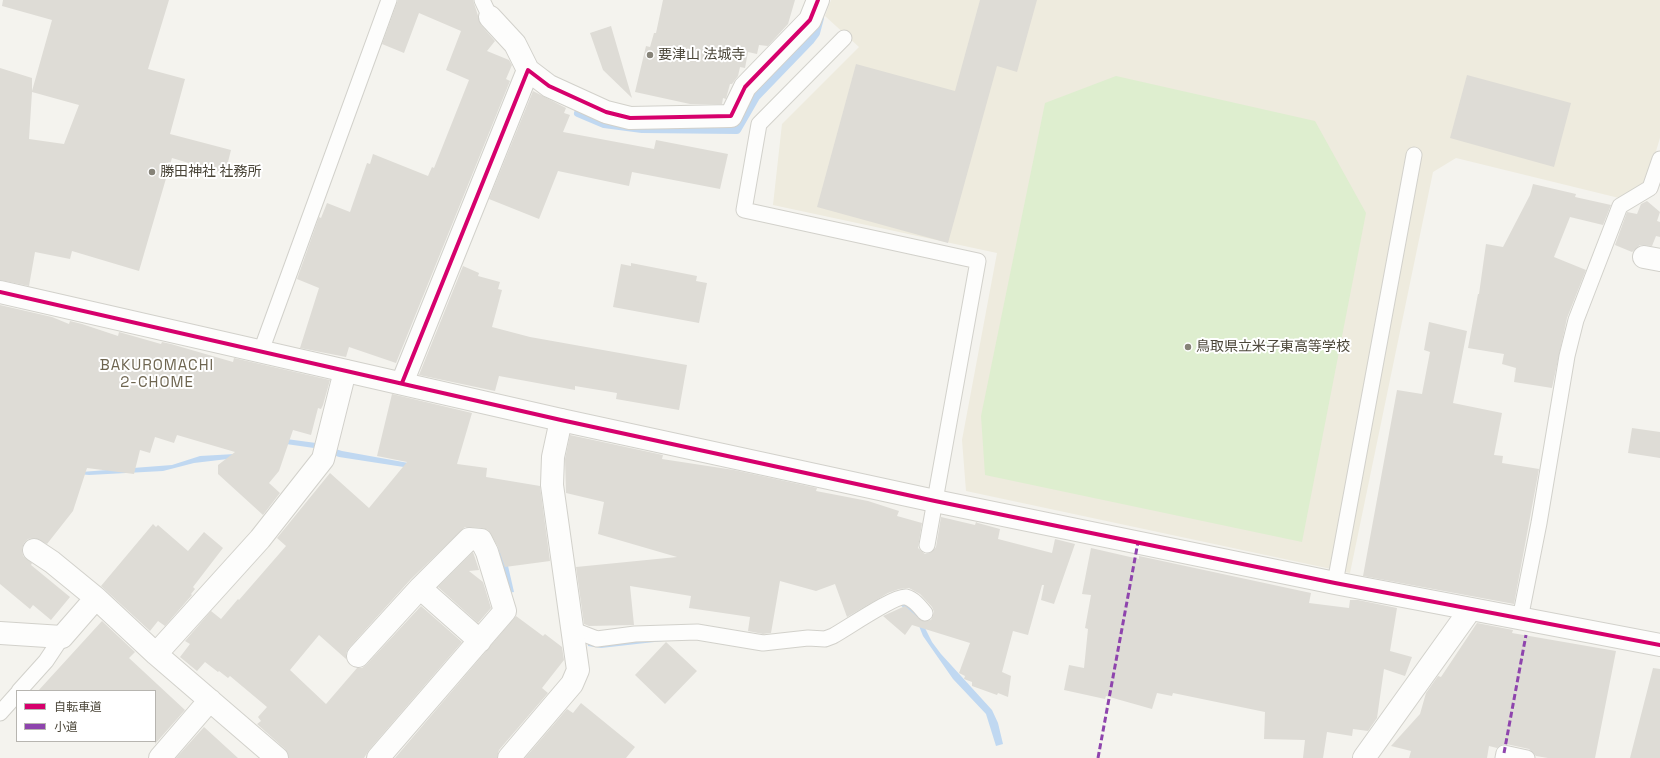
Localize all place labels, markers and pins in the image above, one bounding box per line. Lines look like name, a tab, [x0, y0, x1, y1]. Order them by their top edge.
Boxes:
place label: 要津山 法城寺	[658, 47, 746, 63]
marker: 要津山 法城寺	[645, 50, 655, 60]
place label: 勝田神社 社務所	[160, 164, 262, 180]
marker: 勝田神社 社務所	[147, 167, 157, 177]
place label: 鳥取県立米子東高等学校	[1196, 339, 1350, 355]
marker: 鳥取県立米子東高等学校	[1183, 342, 1193, 352]

